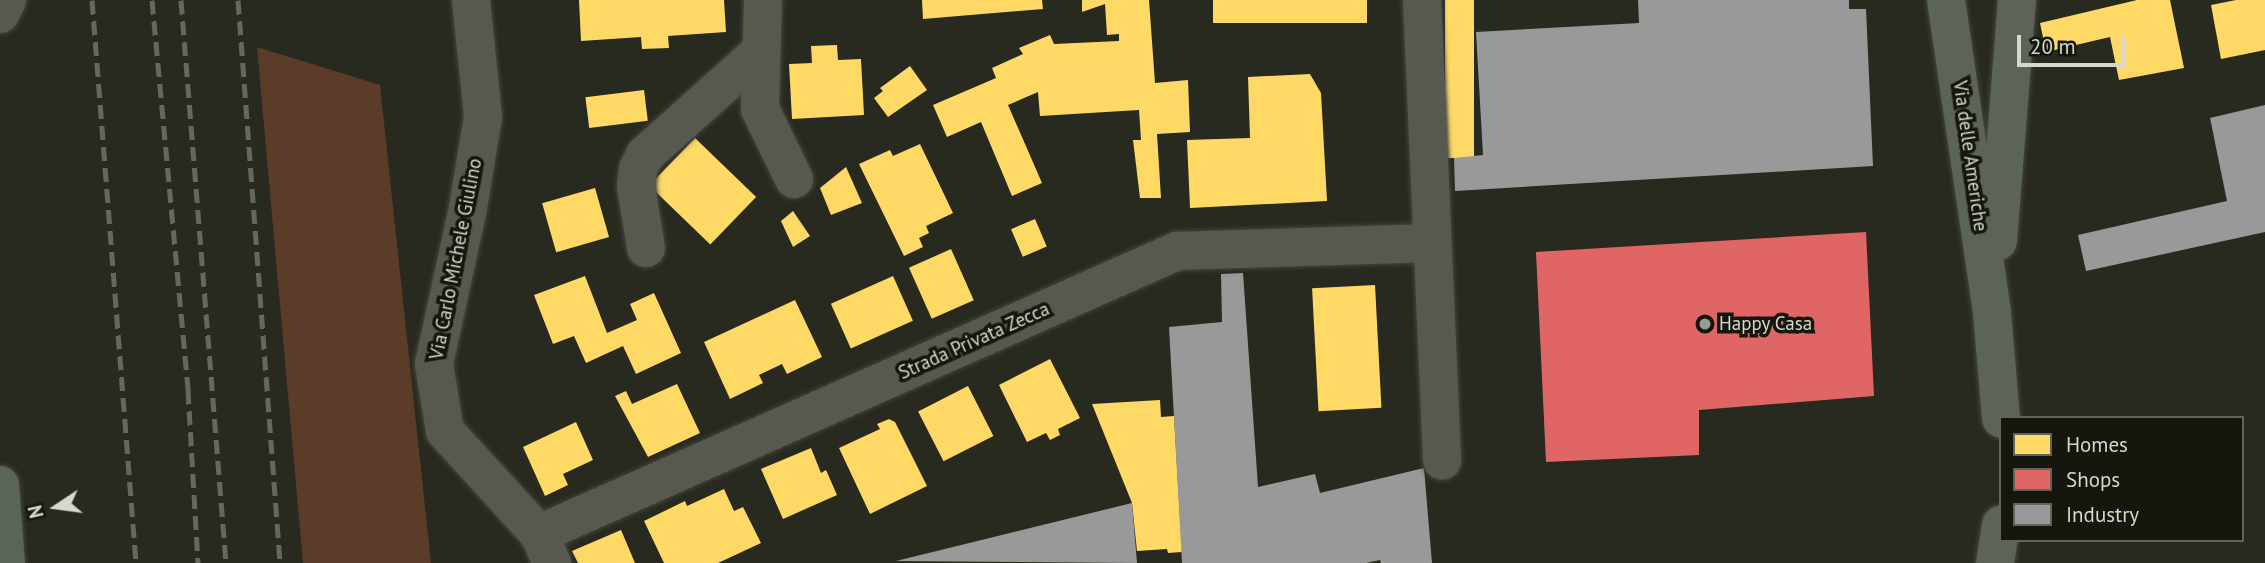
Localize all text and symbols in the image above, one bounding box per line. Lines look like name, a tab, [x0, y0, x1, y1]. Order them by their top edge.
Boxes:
scale bar	[2020, 21, 2128, 65]
text: 20 m	[2030, 33, 2076, 60]
street label: Via delle Americhe	[1948, 79, 1992, 233]
street label: Via Carlo Michele Giulino	[425, 156, 487, 362]
street label: Strada Privata Zecca	[895, 297, 1053, 385]
place label: Happy Casa	[1719, 313, 1813, 335]
marker: Happy Casa	[1697, 316, 1713, 332]
legend	[1999, 416, 2244, 542]
text: Homes	[2066, 431, 2128, 458]
text: Shops	[2066, 466, 2120, 493]
north arrow	[21, 472, 91, 542]
text: Industry	[2066, 501, 2139, 528]
text: N	[22, 503, 49, 521]

